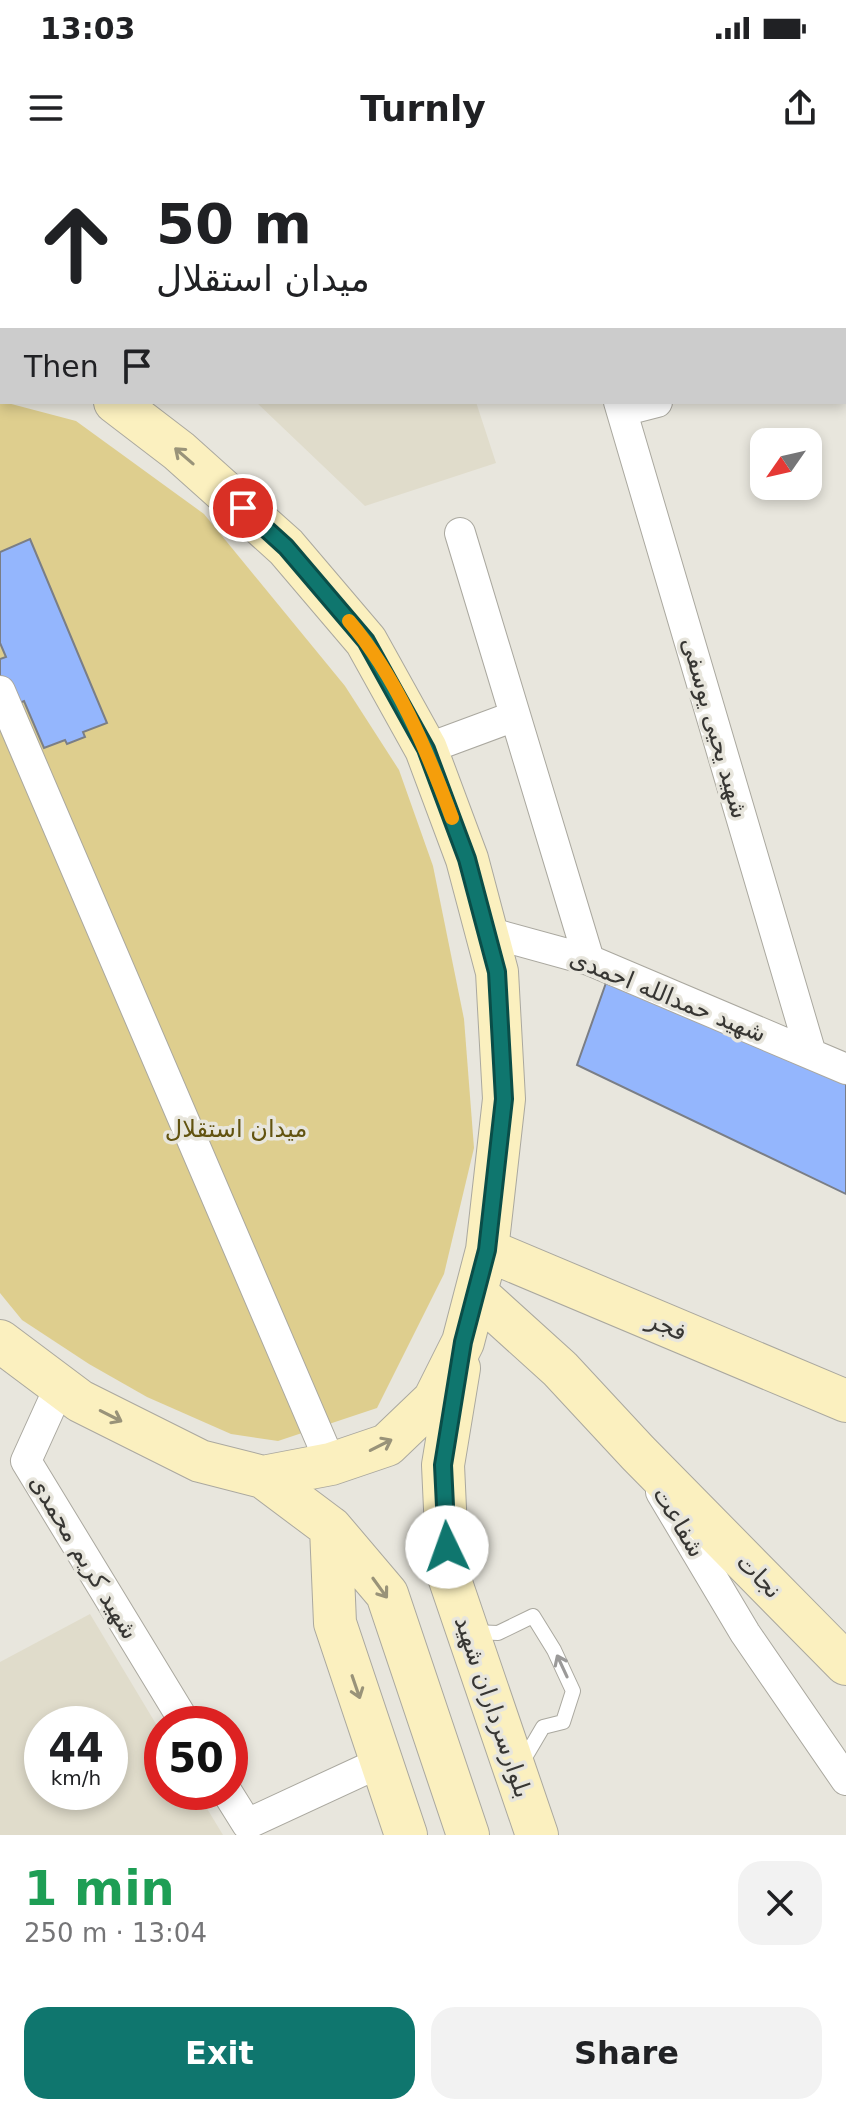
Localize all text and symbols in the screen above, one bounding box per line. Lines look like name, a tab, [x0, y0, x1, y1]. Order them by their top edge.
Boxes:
text: 13:03	[40, 11, 136, 46]
icon: menu	[24, 86, 68, 130]
icon: share	[778, 86, 822, 130]
text: Turnly	[360, 88, 486, 129]
text: 50 m	[156, 191, 312, 256]
icon: ahead	[24, 192, 128, 296]
text: میدان استقلال	[156, 258, 370, 299]
icon: arrive	[115, 344, 159, 388]
text: Then	[24, 349, 99, 384]
north arrow	[750, 428, 822, 500]
map controls	[750, 428, 822, 500]
one-way arrow	[174, 447, 195, 465]
pin	[209, 474, 277, 542]
icon: arrive	[221, 486, 265, 530]
street label: شهید یحیی یوسفی	[676, 634, 754, 822]
street label: شهید حمدالله احمدی	[566, 944, 770, 1048]
park label: میدان استقلال	[165, 1115, 307, 1143]
street label: فجر	[642, 1305, 691, 1347]
one-way arrow	[98, 1409, 122, 1424]
one-way arrow	[369, 1437, 392, 1453]
street label: شهید کریم محمدی	[24, 1470, 144, 1644]
street label: شفاعت	[647, 1482, 711, 1562]
position arrow	[405, 1505, 489, 1589]
street label: نجات	[731, 1548, 787, 1604]
one-way arrow	[371, 1577, 388, 1598]
street label: بلوارسرداران شهید	[449, 1612, 537, 1802]
one-way arrow	[553, 1655, 568, 1679]
one-way arrow	[350, 1674, 364, 1699]
speed limit sign: 50	[144, 1706, 248, 1810]
text: 44	[48, 1725, 104, 1771]
text: km/h	[51, 1766, 101, 1790]
text: 1 min	[24, 1860, 175, 1916]
button: close	[738, 1861, 822, 1945]
text: 250 m · 13:04	[24, 1918, 207, 1948]
button: Exit	[24, 2007, 415, 2099]
button: Share	[431, 2007, 822, 2099]

